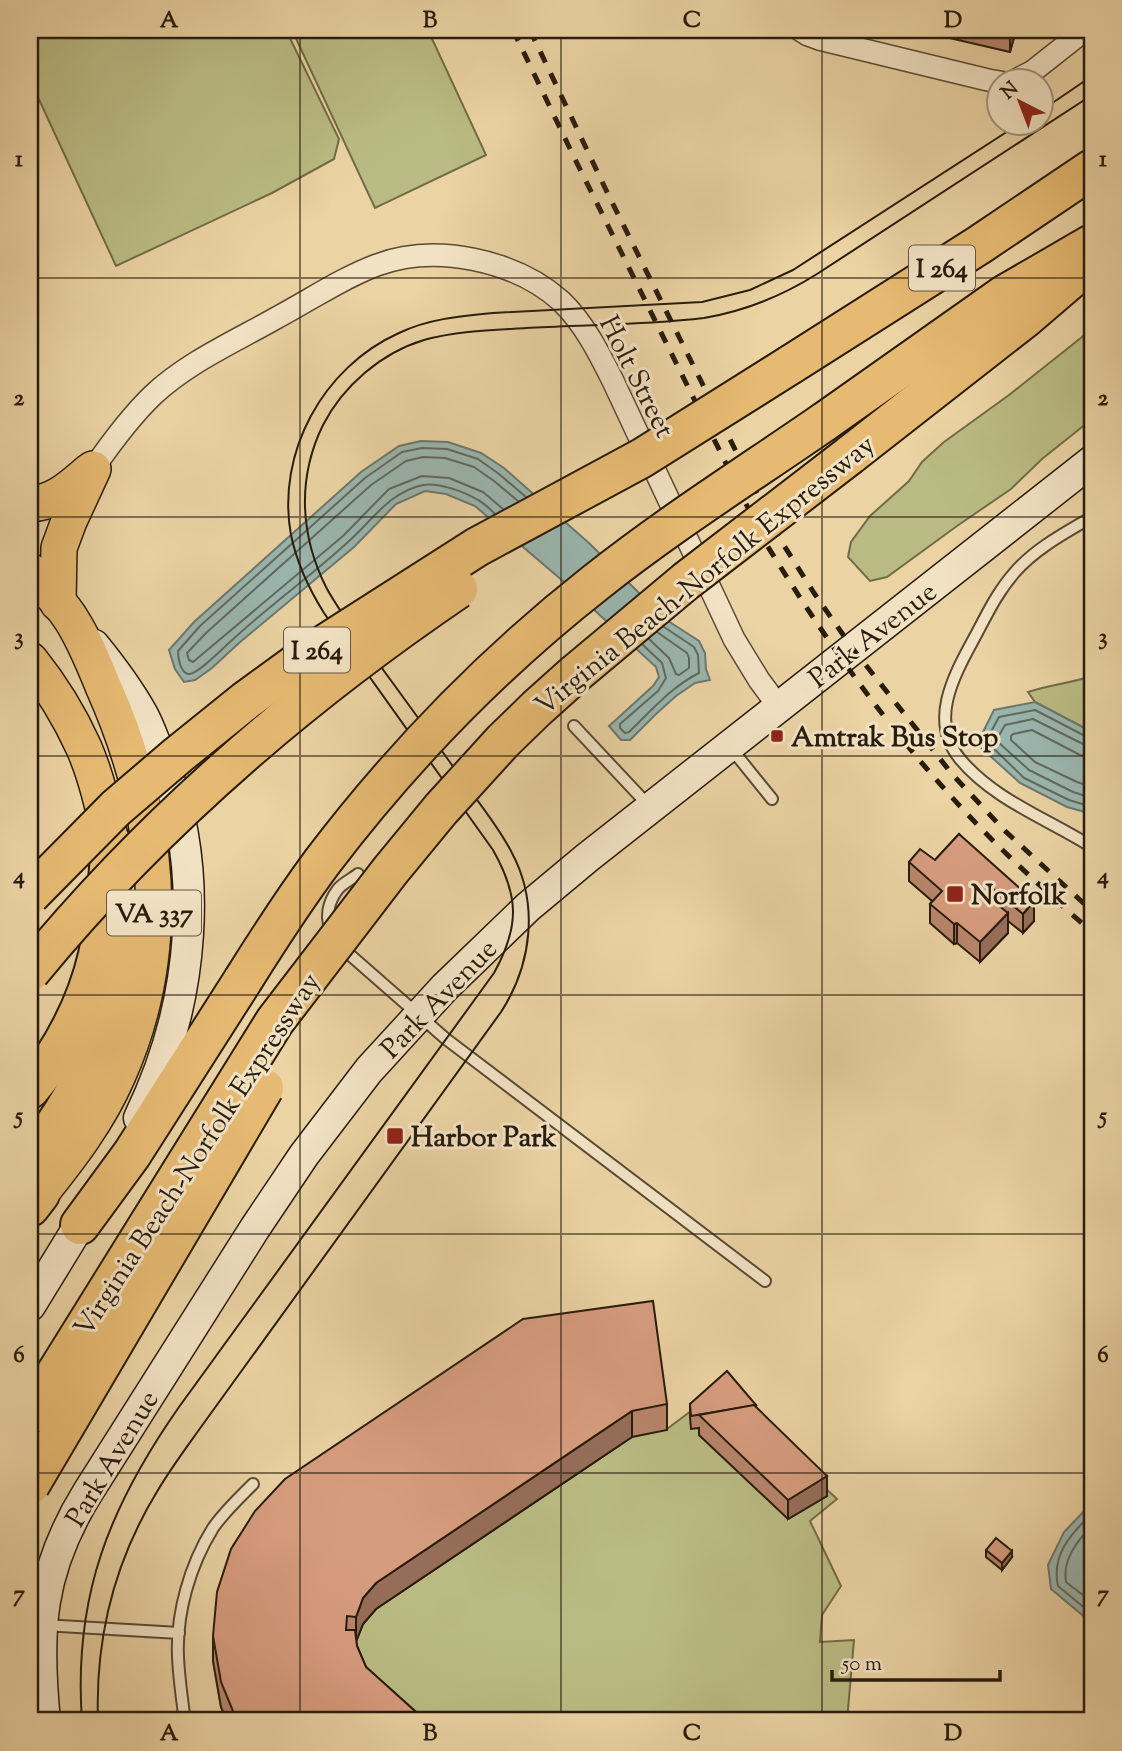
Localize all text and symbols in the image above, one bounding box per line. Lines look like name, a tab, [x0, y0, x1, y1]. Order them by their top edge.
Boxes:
text: A	[160, 5, 179, 38]
text: B	[423, 5, 438, 38]
text: C	[683, 5, 701, 38]
text: D	[944, 5, 962, 38]
north arrow	[986, 66, 1056, 136]
text: N	[996, 76, 1025, 106]
text: 1	[15, 144, 23, 177]
text: 1	[1099, 144, 1107, 177]
road number: I 264	[909, 246, 975, 290]
street label: Holt Street	[587, 309, 683, 446]
text: 2	[14, 383, 25, 416]
text: 2	[1098, 383, 1109, 416]
street label: Virginia Beach-Norfolk Expressway	[527, 426, 884, 726]
street label: Park Avenue	[801, 573, 946, 699]
text: 3	[14, 622, 24, 655]
text: 3	[1098, 622, 1108, 655]
road number: I 264	[284, 628, 350, 672]
place label: Amtrak Bus Stop	[791, 719, 998, 759]
marker: Amtrak Bus Stop	[769, 728, 785, 744]
text: 4	[12, 861, 25, 894]
text: 4	[1096, 861, 1109, 894]
place label: Norfolk	[971, 877, 1067, 917]
marker: Norfolk	[945, 884, 965, 904]
road number: VA 337	[107, 890, 201, 936]
street label: Park Avenue	[373, 931, 508, 1069]
street label: Virginia Beach-Norfolk Expressway	[65, 966, 332, 1346]
text: 5	[13, 1101, 23, 1134]
text: 5	[1097, 1101, 1107, 1134]
place label: Harbor Park	[411, 1119, 557, 1159]
marker: Harbor Park	[385, 1126, 405, 1146]
text: 6	[13, 1340, 25, 1373]
text: 6	[1097, 1340, 1109, 1373]
street label: Park Avenue	[57, 1384, 170, 1535]
text: 7	[13, 1579, 25, 1612]
text: 7	[1097, 1579, 1109, 1612]
scale bar	[832, 1639, 1000, 1683]
text: 50 m	[841, 1650, 882, 1680]
text: A	[160, 1718, 179, 1751]
text: B	[423, 1718, 438, 1751]
text: C	[683, 1718, 701, 1751]
text: D	[944, 1718, 962, 1751]

